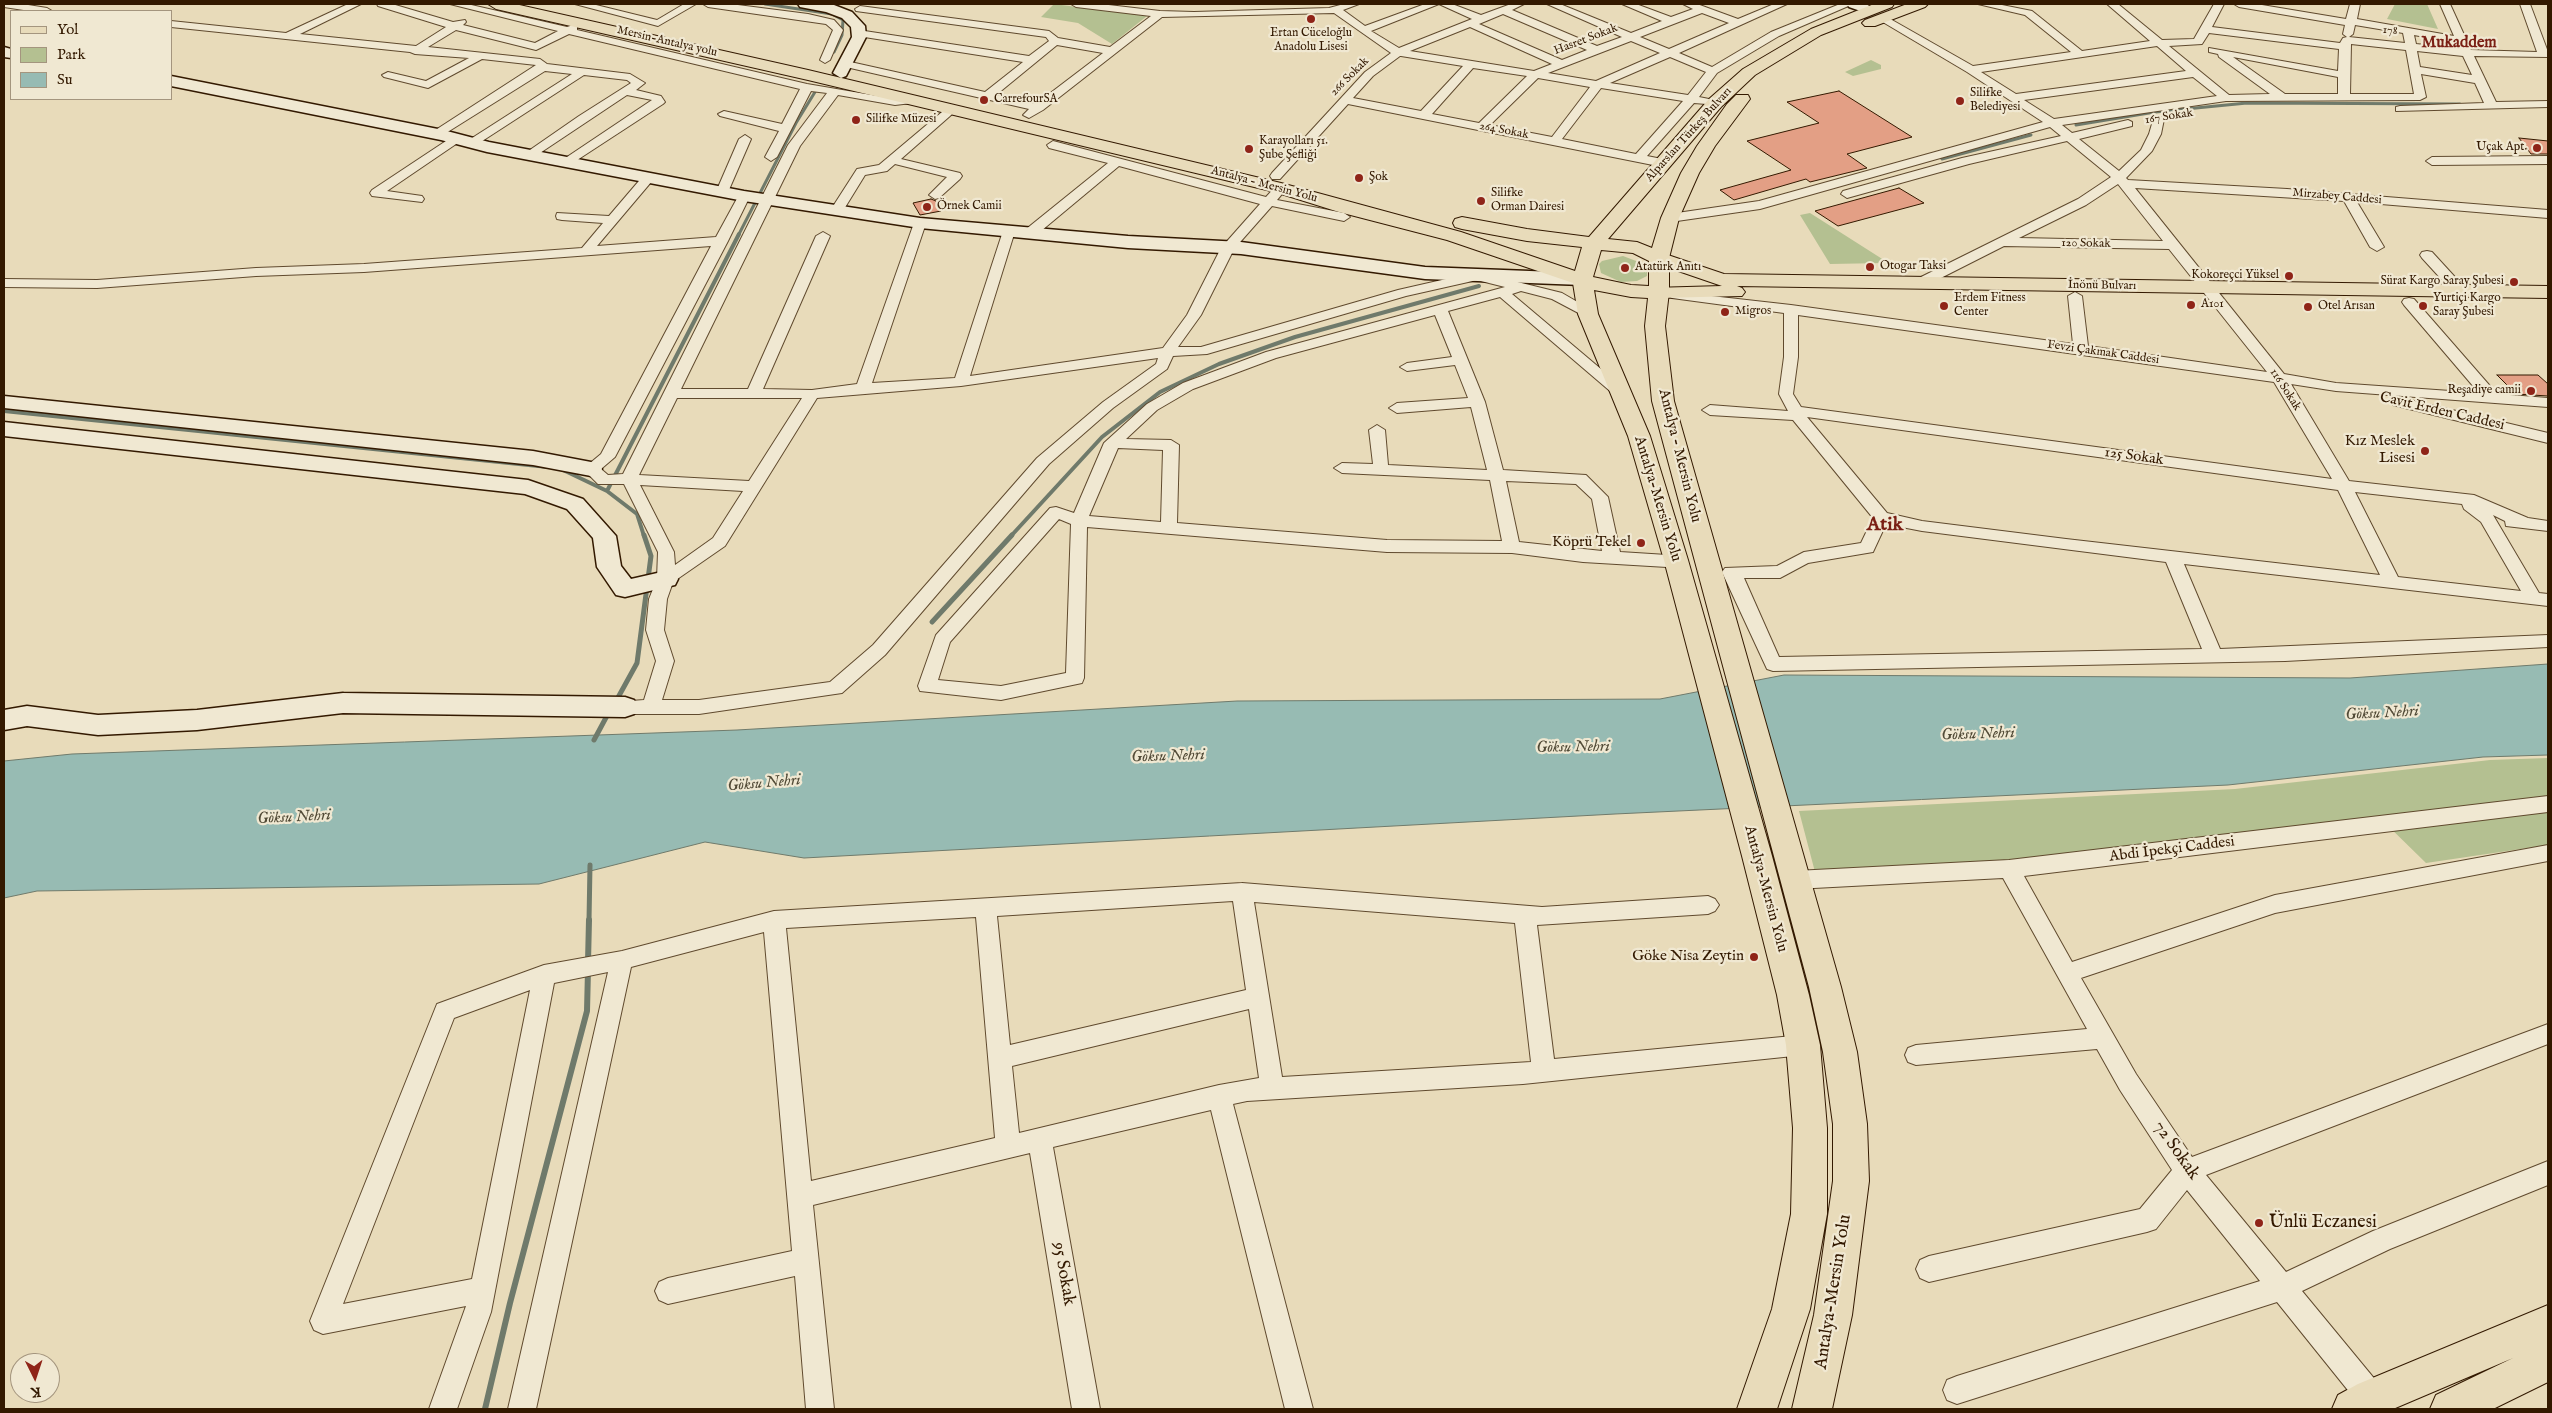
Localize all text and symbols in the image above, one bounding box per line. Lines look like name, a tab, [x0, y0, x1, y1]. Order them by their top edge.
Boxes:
legend	[10, 10, 172, 100]
marker: Ertan Cüceloğlu Anadolu Lisesi	[1305, 13, 1317, 25]
text: Yol	[57, 20, 78, 39]
street label: Hasret Sokak	[1552, 21, 1620, 59]
street label: Mersin-Antalya yolu	[615, 23, 719, 61]
street label: 178	[2382, 23, 2398, 39]
place label: Ertan Cüceloğlu Anadolu Lisesi	[1270, 27, 1352, 55]
district label: Mukaddem	[2421, 34, 2497, 54]
text: Park	[57, 45, 86, 64]
street label: 266 Sokak	[1328, 55, 1372, 99]
text: Su	[57, 70, 72, 89]
street label: Alparslan Türkeş Bulvarı	[1643, 85, 1735, 185]
place label: Silifke Belediyesi	[1970, 87, 2020, 115]
place label: CarrefourSA	[994, 93, 1058, 107]
marker: CarrefourSA	[978, 94, 990, 106]
marker: Silifke Belediyesi	[1954, 95, 1966, 107]
street label: 167 Sokak	[2144, 106, 2194, 128]
place label: Silifke Müzesi	[866, 113, 937, 127]
marker: Silifke Müzesi	[850, 114, 862, 126]
street label: 264 Sokak	[1478, 119, 1530, 143]
place label: Karayolları 51. Şube Şefliği	[1259, 135, 1328, 163]
place label: Uçak Apt.	[2476, 141, 2527, 155]
marker: Uçak Apt.	[2531, 142, 2543, 154]
marker: Karayolları 51. Şube Şefliği	[1243, 143, 1255, 155]
street label: Antalya - Mersin Yolu	[1209, 164, 1319, 206]
place label: Şok	[1369, 171, 1388, 185]
marker: Şok	[1353, 172, 1365, 184]
street label: Mirzabey Caddesi	[2292, 186, 2382, 208]
place label: Silifke Orman Dairesi	[1491, 187, 1564, 215]
marker: Silifke Orman Dairesi	[1475, 195, 1487, 207]
place label: Örnek Camii	[937, 200, 1002, 214]
marker: Örnek Camii	[921, 201, 933, 213]
street label: 120 Sokak	[2061, 236, 2111, 252]
place label: Otogar Taksi	[1880, 260, 1946, 274]
place label: Atatürk Anıtı	[1635, 261, 1701, 275]
marker: Otogar Taksi	[1864, 261, 1876, 273]
marker: Atatürk Anıtı	[1619, 262, 1631, 274]
place label: Kokoreçci Yüksel	[2191, 269, 2279, 283]
marker: Kokoreçci Yüksel	[2283, 270, 2295, 282]
place label: Sürat Kargo Saray Şubesi	[2380, 275, 2504, 289]
marker: Sürat Kargo Saray Şubesi	[2508, 276, 2520, 288]
street label: İnönü Bulvarı	[2068, 278, 2136, 294]
place label: Erdem Fitness Center	[1954, 292, 2026, 320]
place label: Yurtiçi Kargo Saray Şubesi	[2433, 292, 2501, 320]
place label: A101	[2201, 298, 2224, 312]
marker: A101	[2185, 299, 2197, 311]
marker: Erdem Fitness Center	[1938, 300, 1950, 312]
place label: Otel Arısan	[2318, 300, 2375, 314]
marker: Yurtiçi Kargo Saray Şubesi	[2417, 300, 2429, 312]
marker: Otel Arısan	[2302, 301, 2314, 313]
place label: Migros	[1735, 305, 1771, 319]
marker: Migros	[1719, 306, 1731, 318]
street label: Fevzi Çakmak Caddesi	[2046, 338, 2160, 368]
street label: 116 Sokak	[2266, 366, 2304, 414]
place label: Reşadiye camii	[2448, 384, 2521, 398]
marker: Reşadiye camii	[2525, 385, 2537, 397]
street label: Antalya - Mersin Yolu	[1654, 387, 1704, 525]
street label: Cavit Erden Caddesi	[2378, 389, 2506, 435]
place label: Kız Meslek Lisesi	[2345, 433, 2415, 468]
street label: Antalya-Mersin Yolu	[1629, 434, 1685, 564]
street label: 125 Sokak	[2103, 444, 2165, 470]
marker: Kız Meslek Lisesi	[2419, 445, 2431, 457]
district label: Atik	[1867, 514, 1903, 538]
place label: Köprü Tekel	[1552, 534, 1631, 552]
marker: Köprü Tekel	[1635, 537, 1647, 549]
water label: Göksu Nehri	[2345, 702, 2419, 726]
water label: Göksu Nehri	[1941, 724, 2015, 746]
water label: Göksu Nehri	[1536, 738, 1610, 758]
water label: Göksu Nehri	[1131, 746, 1205, 768]
water label: Göksu Nehri	[727, 771, 801, 797]
water label: Göksu Nehri	[257, 806, 331, 830]
street label: Antalya-Mersin Yolu	[1739, 824, 1791, 954]
street label: Abdi İpekçi Caddesi	[2108, 833, 2236, 867]
place label: Göke Nisa Zeytin	[1632, 948, 1744, 966]
marker: Göke Nisa Zeytin	[1748, 951, 1760, 963]
street label: 72 Sokak	[2148, 1117, 2204, 1185]
place label: Ünlü Eczanesi	[2269, 1212, 2377, 1234]
street label: Antalya-Mersin Yolu	[1811, 1213, 1857, 1371]
marker: Ünlü Eczanesi	[2253, 1217, 2265, 1229]
street label: 95 Sokak	[1047, 1241, 1079, 1307]
north arrow	[10, 1353, 60, 1403]
text: K	[30, 1383, 42, 1401]

